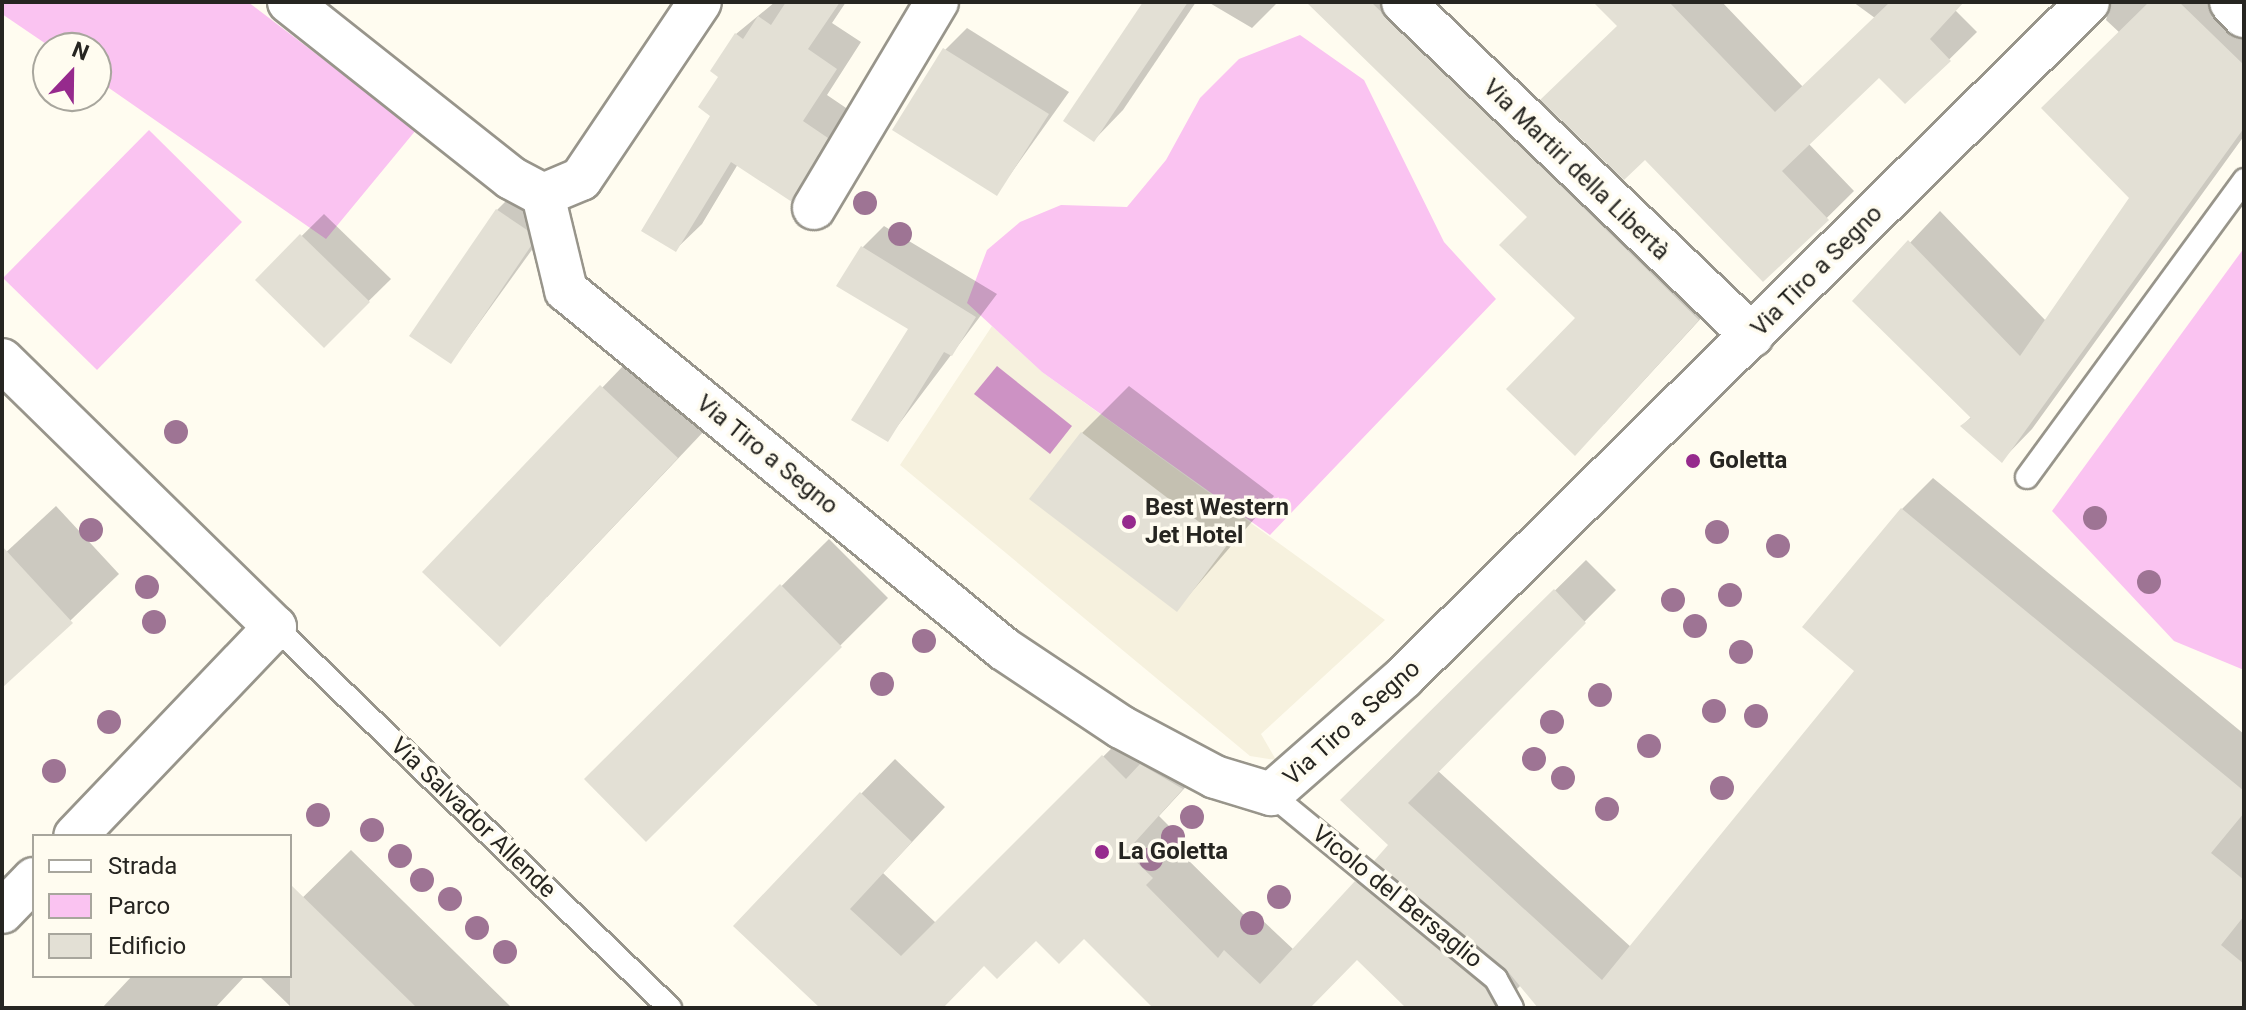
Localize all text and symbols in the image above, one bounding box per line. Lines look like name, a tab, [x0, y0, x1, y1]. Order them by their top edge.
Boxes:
north arrow	[32, 32, 112, 112]
text: N	[69, 37, 92, 66]
street label: Via Martiri della Libertà	[1477, 74, 1675, 266]
street label: Via Tiro a Segno	[1745, 199, 1889, 343]
street label: Via Tiro a Segno	[690, 389, 844, 521]
place label: Goletta	[1709, 447, 1787, 475]
marker: Goletta	[1684, 452, 1702, 470]
place label: Best Western Jet Hotel	[1145, 494, 1289, 550]
marker: Best Western Jet Hotel	[1120, 513, 1138, 531]
street label: Via Tiro a Segno	[1278, 654, 1426, 792]
street label: Via Salvador Allende	[384, 732, 562, 904]
street label: Vicolo del Bersaglio	[1306, 819, 1488, 975]
legend	[32, 834, 292, 978]
place label: La Goletta	[1118, 838, 1228, 866]
marker: La Goletta	[1093, 843, 1111, 861]
text: Strada	[108, 852, 177, 880]
text: Parco	[108, 892, 170, 920]
text: Edificio	[108, 932, 186, 960]

